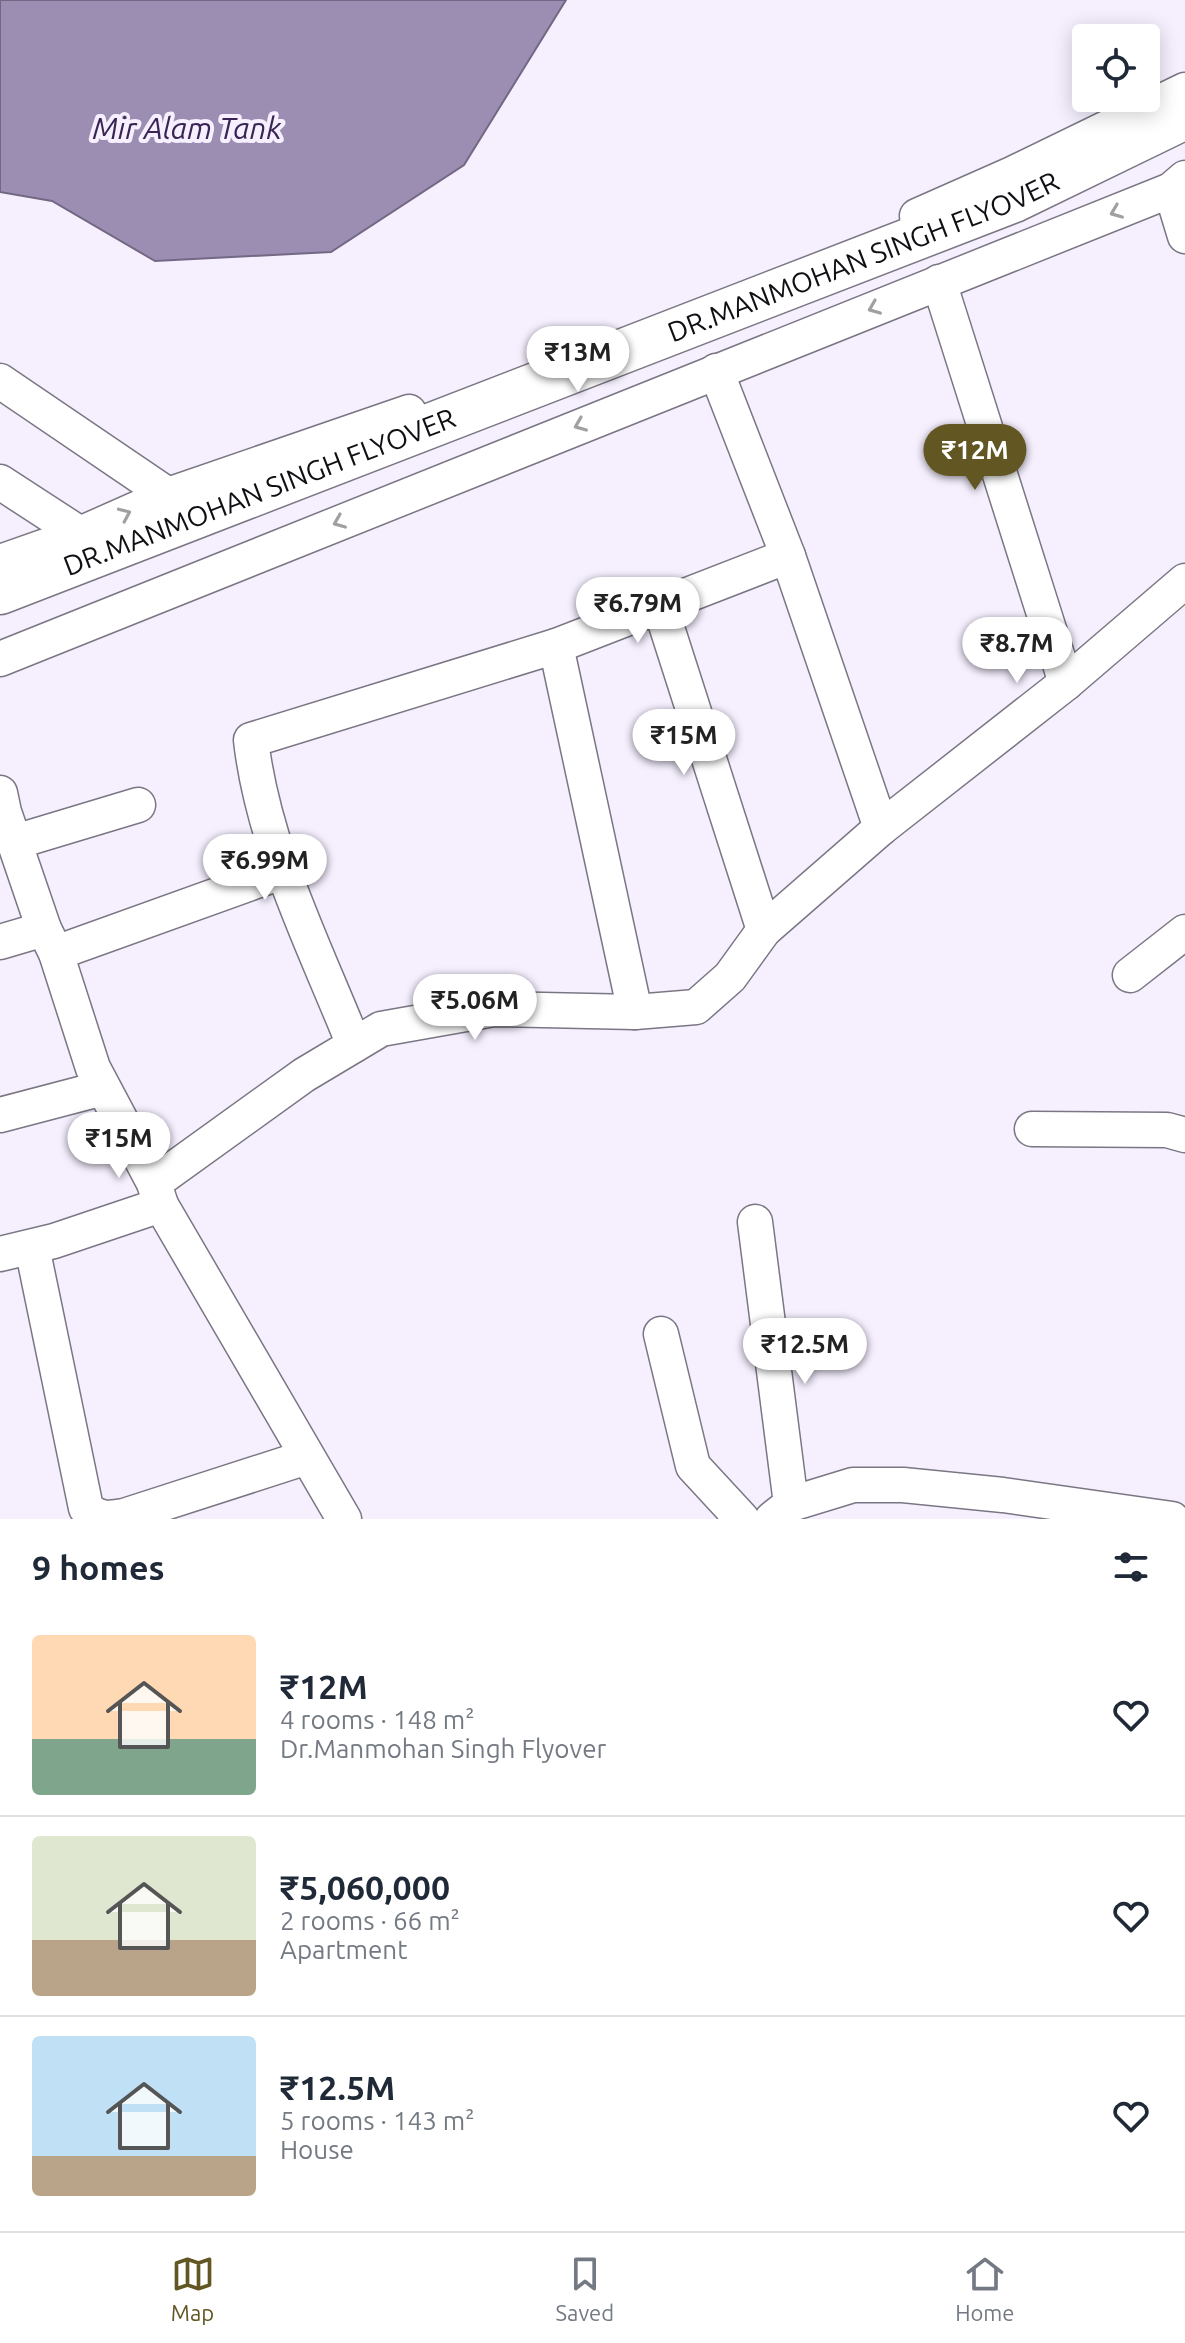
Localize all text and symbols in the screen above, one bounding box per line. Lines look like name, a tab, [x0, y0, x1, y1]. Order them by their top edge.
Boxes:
map controls	[1072, 24, 1160, 112]
button: locate	[1072, 24, 1160, 112]
water label: Mir Alam Tank	[92, 111, 282, 145]
street label: DR.MANMOHAN SINGH FLYOVER	[663, 165, 1063, 347]
one-way arrow	[1110, 202, 1124, 219]
one-way arrow	[868, 298, 882, 315]
pin: ₹13M	[531, 326, 625, 394]
text: ₹13M	[544, 337, 612, 366]
street label: DR.MANMOHAN SINGH FLYOVER	[59, 402, 459, 581]
one-way arrow	[574, 415, 588, 432]
pin: ₹12M	[928, 424, 1022, 492]
text: ₹12M	[941, 435, 1009, 464]
one-way arrow	[117, 508, 131, 524]
one-way arrow	[333, 512, 347, 529]
pin: ₹6.79M	[573, 577, 703, 645]
text: ₹6.79M	[594, 588, 682, 617]
pin: ₹8.7M	[961, 617, 1073, 685]
text: ₹8.7M	[980, 628, 1054, 657]
pin: ₹15M	[637, 709, 731, 777]
text: ₹15M	[650, 720, 718, 749]
pin: ₹6.99M	[200, 834, 330, 902]
text: ₹6.99M	[221, 845, 309, 874]
pin: ₹5.06M	[410, 974, 540, 1042]
text: ₹5.06M	[431, 985, 519, 1014]
pin: ₹15M	[72, 1112, 166, 1180]
text: ₹15M	[85, 1123, 153, 1152]
pin: ₹12.5M	[740, 1318, 870, 1386]
text: ₹12.5M	[761, 1329, 849, 1358]
icon: filters	[1109, 1545, 1153, 1589]
text: 9 homes	[32, 1548, 165, 1586]
icon: home	[96, 1667, 192, 1763]
text: ₹12M	[280, 1667, 368, 1705]
icon: heart	[1109, 1693, 1153, 1737]
text: 4 rooms · 148 m²	[280, 1705, 475, 1734]
text: Dr.Manmohan Singh Flyover	[280, 1734, 606, 1763]
icon: home	[96, 1868, 192, 1964]
text: ₹5,060,000	[280, 1868, 450, 1906]
icon: heart	[1109, 1894, 1153, 1938]
text: 2 rooms · 66 m²	[280, 1906, 460, 1935]
text: Apartment	[280, 1935, 407, 1964]
icon: home	[96, 2068, 192, 2164]
text: ₹12.5M	[280, 2068, 395, 2106]
icon: heart	[1109, 2094, 1153, 2138]
text: 5 rooms · 143 m²	[280, 2106, 475, 2135]
text: House	[280, 2135, 354, 2164]
tab: Map	[171, 2252, 215, 2325]
tab: Saved	[556, 2252, 614, 2325]
tab: Home	[955, 2252, 1014, 2325]

